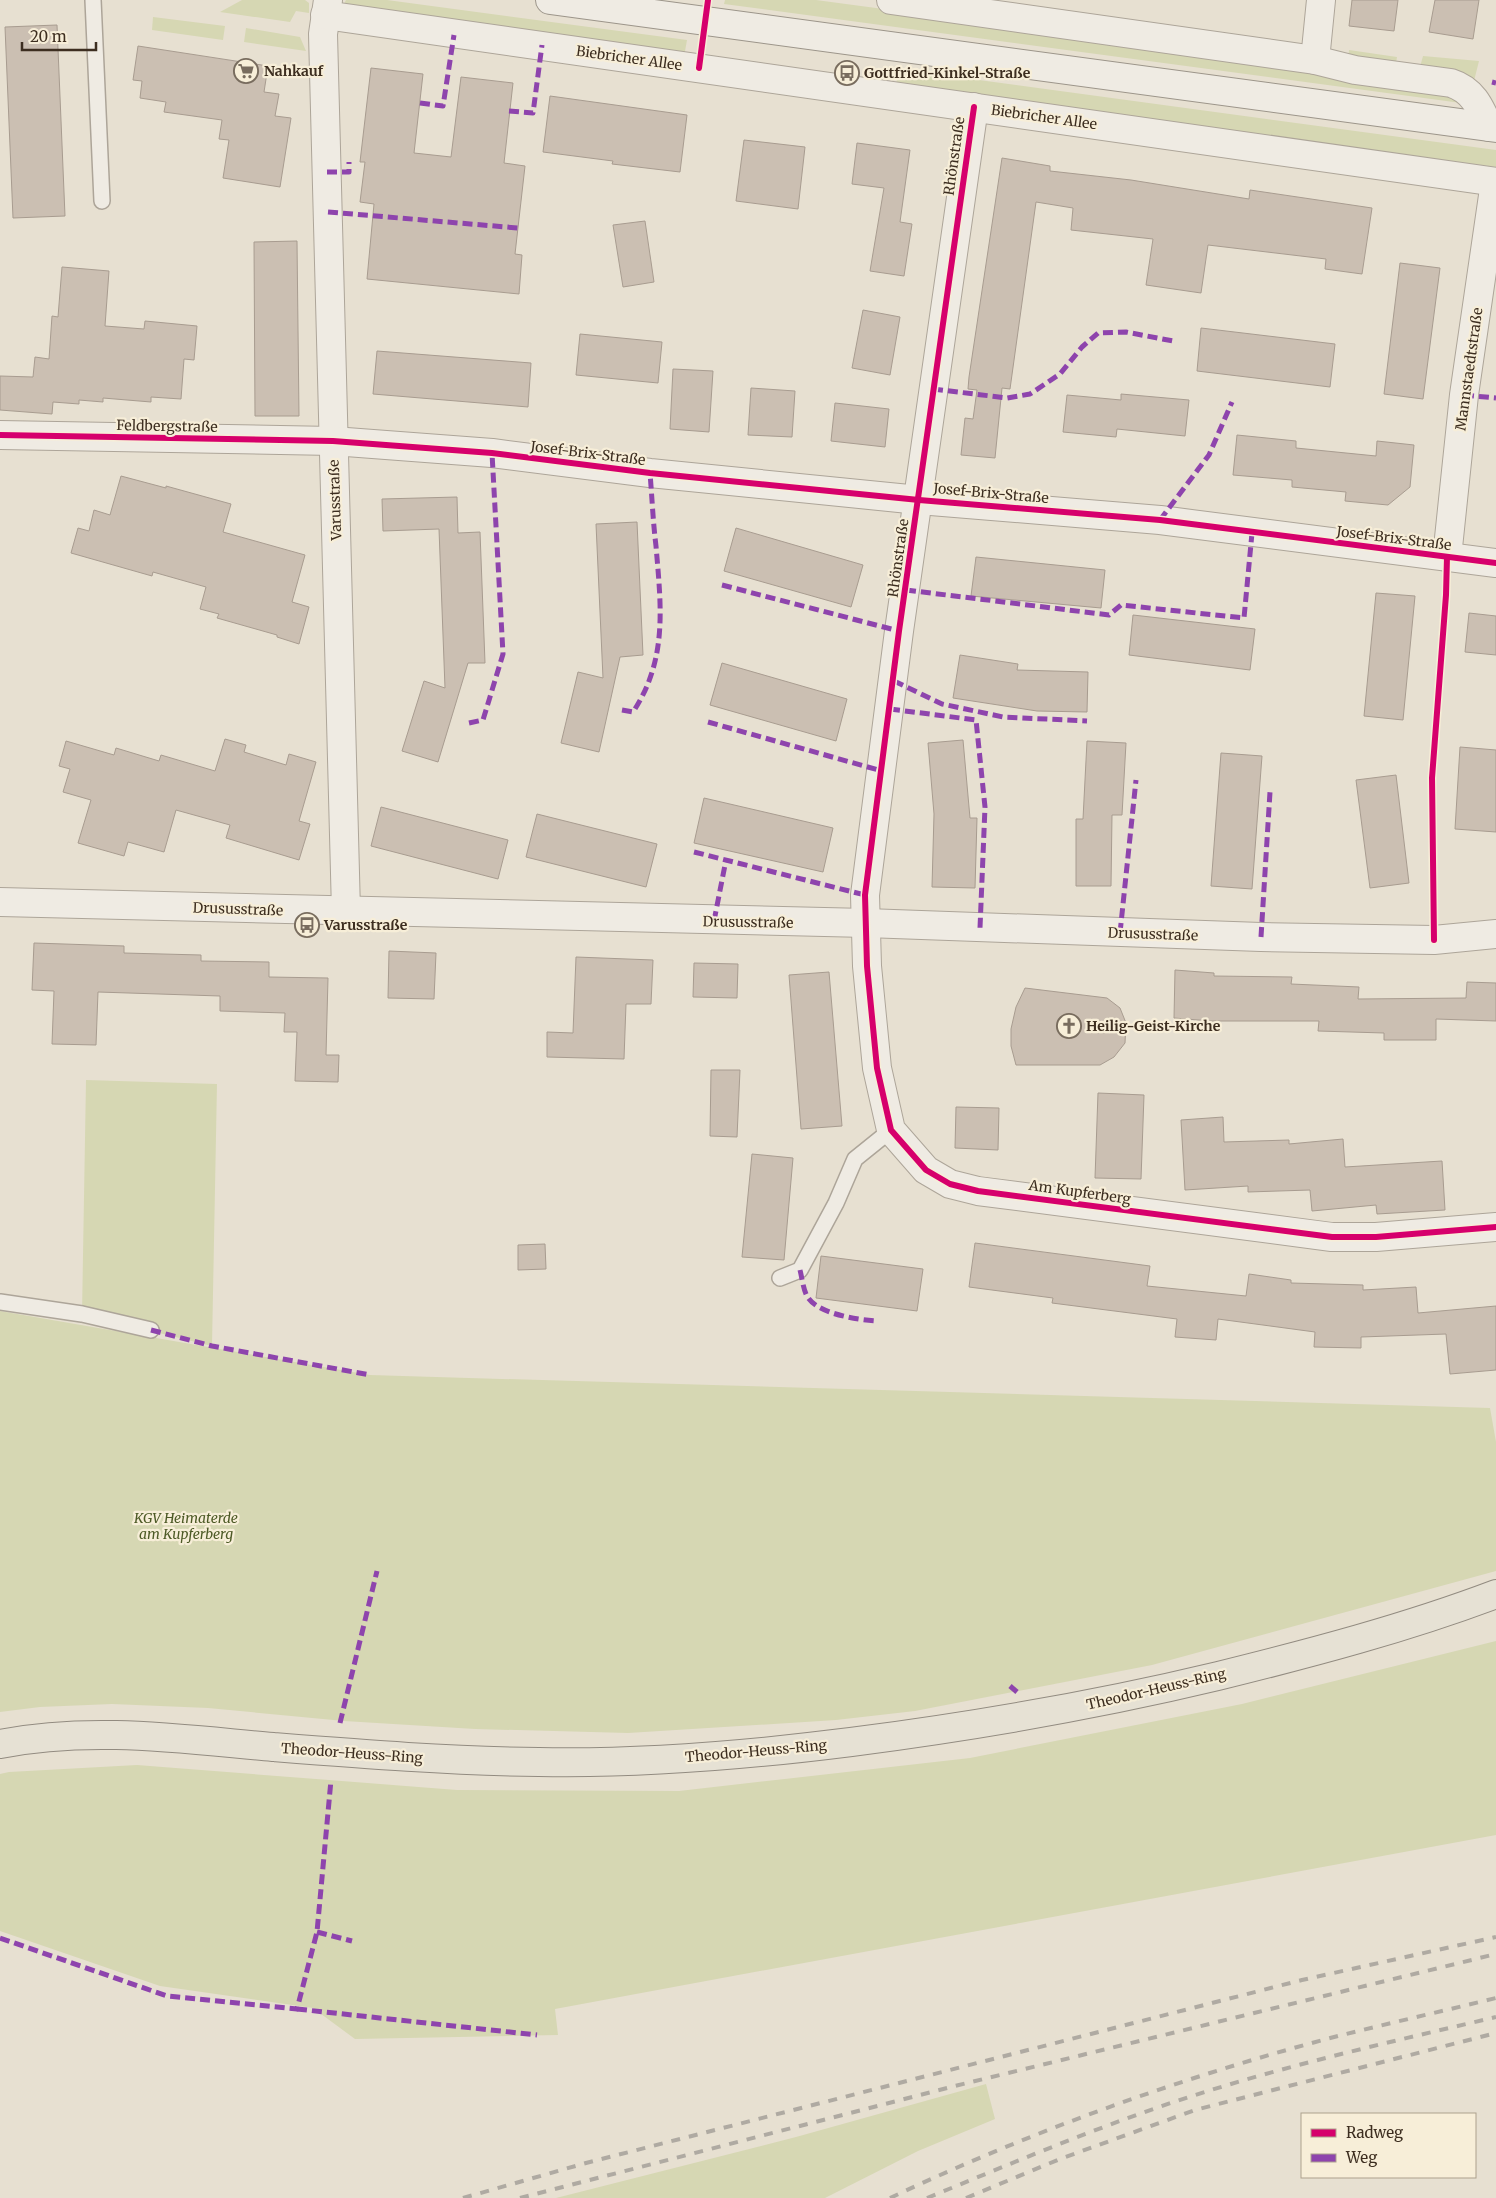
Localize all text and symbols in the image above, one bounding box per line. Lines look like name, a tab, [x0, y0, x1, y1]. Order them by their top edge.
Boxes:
scale bar	[22, 20, 96, 52]
text: 20 m	[30, 27, 67, 46]
street label: Biebricher Allee	[575, 42, 683, 74]
supermarket icon: Nahkauf	[233, 58, 259, 84]
bus stop icon: Gottfried-Kinkel-Straße	[834, 60, 860, 86]
place label: Nahkauf	[264, 62, 324, 80]
place label: Gottfried-Kinkel-Straße	[864, 64, 1031, 82]
street label: Biebricher Allee	[990, 101, 1098, 133]
street label: Rhönstraße	[940, 116, 968, 196]
street label: Mannstaedtstraße	[1451, 306, 1487, 432]
street label: Feldbergstraße	[116, 416, 218, 436]
street label: Josef-Brix-Straße	[528, 437, 647, 469]
street label: Varusstraße	[325, 459, 345, 542]
street label: Josef-Brix-Straße	[932, 479, 1049, 507]
street label: Rhönstraße	[884, 518, 912, 598]
street label: Josef-Brix-Straße	[1334, 522, 1453, 554]
street label: Drususstraße	[192, 898, 284, 920]
bus stop icon: Varusstraße	[294, 912, 320, 938]
street label: Drususstraße	[703, 912, 793, 932]
place label: Varusstraße	[323, 916, 408, 934]
street label: Drususstraße	[1107, 923, 1199, 945]
church icon: Heilig-Geist-Kirche	[1056, 1013, 1082, 1039]
place label: Heilig-Geist-Kirche	[1086, 1017, 1221, 1035]
street label: Am Kupferberg	[1027, 1176, 1133, 1208]
park label: KGV Heimaterde am Kupferberg	[133, 1509, 238, 1543]
street label: Theodor-Heuss-Ring	[1085, 1664, 1228, 1714]
street label: Theodor-Heuss-Ring	[684, 1736, 828, 1766]
street label: Theodor-Heuss-Ring	[280, 1739, 424, 1767]
legend	[1301, 2113, 1476, 2178]
text: Radweg	[1346, 2123, 1403, 2142]
text: Weg	[1345, 2148, 1377, 2167]

